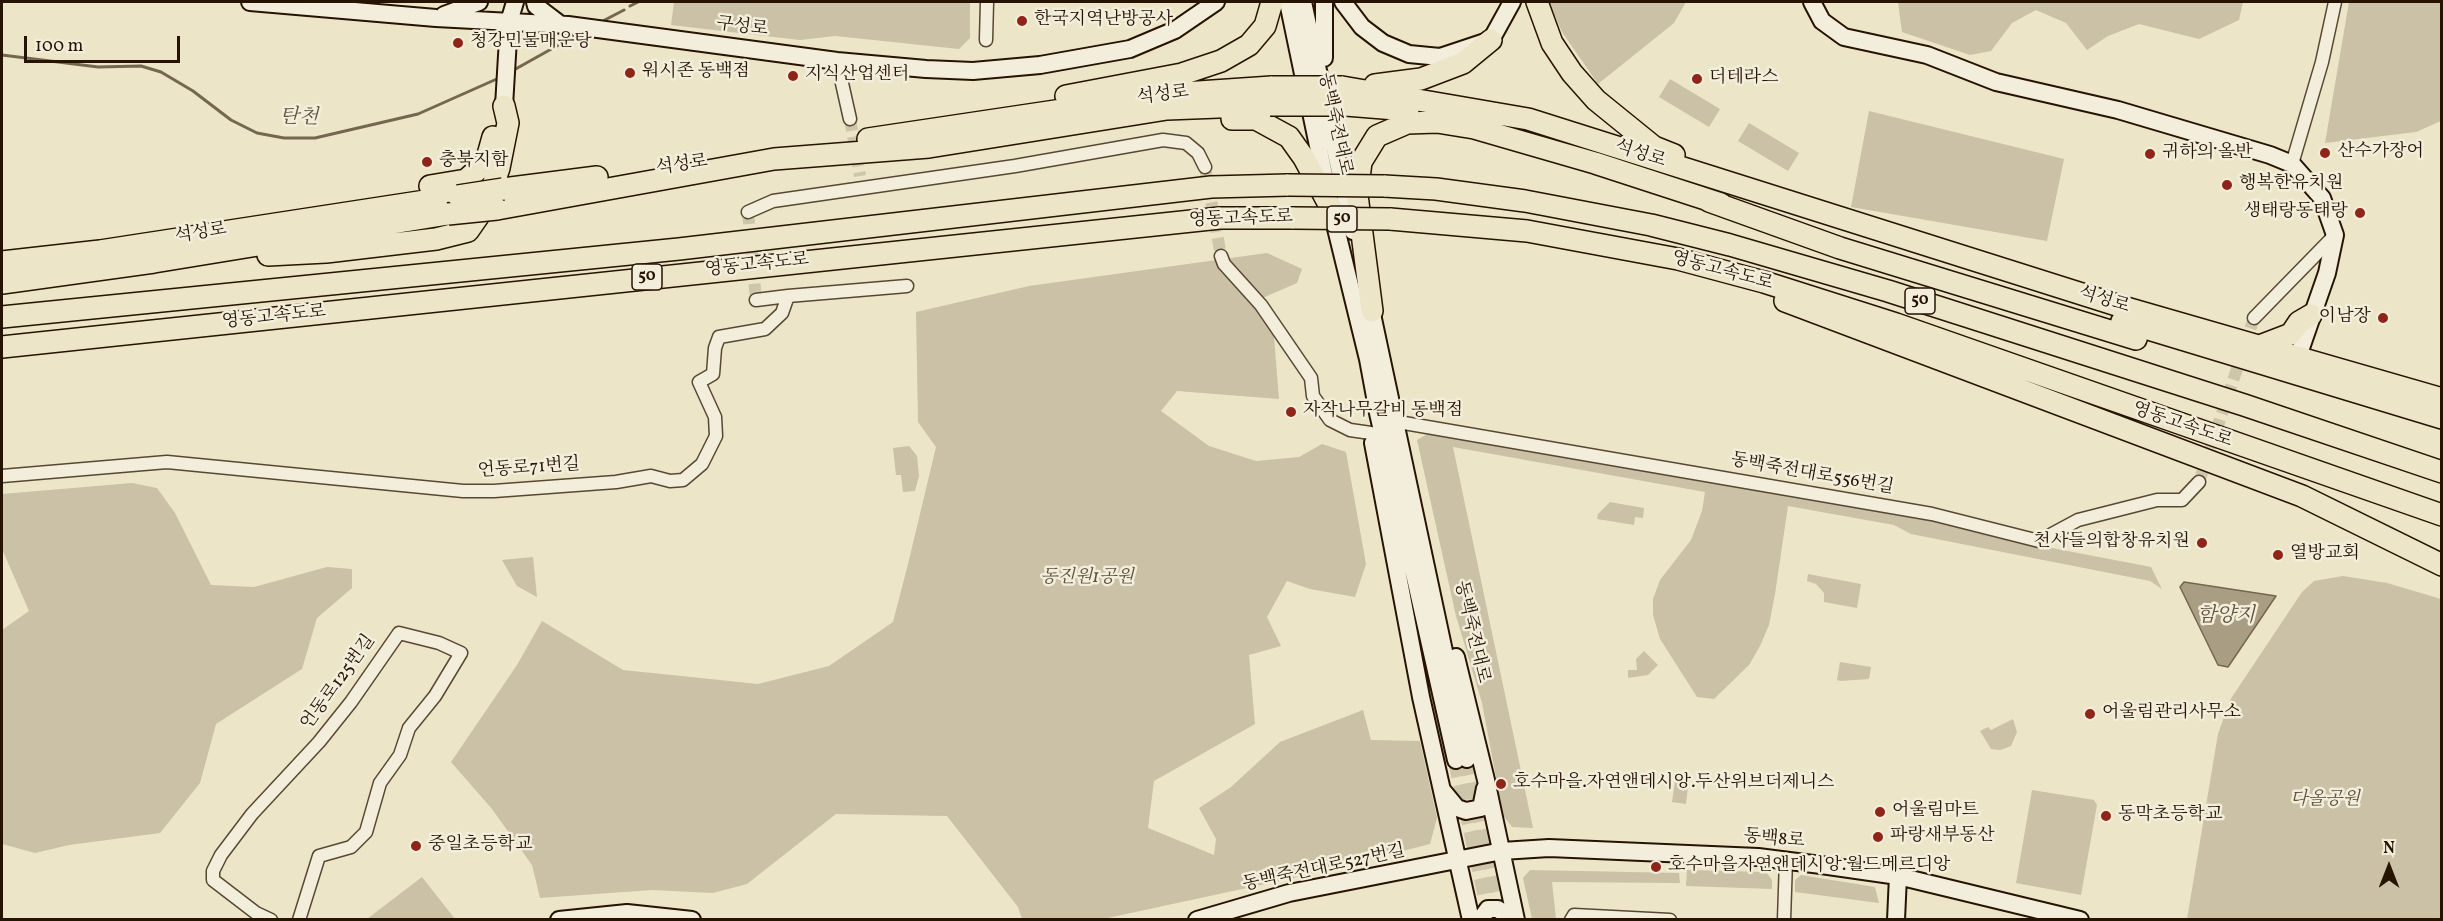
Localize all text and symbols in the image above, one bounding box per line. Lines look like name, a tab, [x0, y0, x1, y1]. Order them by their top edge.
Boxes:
place label: 한국지역난방공사	[1034, 10, 1173, 32]
street label: 구성로	[715, 14, 769, 42]
marker: 한국지역난방공사	[1015, 14, 1029, 28]
scale bar	[27, 24, 183, 62]
place label: 청강민물매운탕	[470, 32, 592, 54]
text: 100 m	[35, 34, 84, 59]
marker: 청강민물매운탕	[451, 36, 465, 50]
place label: 워시존 동백점	[642, 62, 750, 84]
place label: 지식산업센터	[805, 65, 909, 87]
marker: 워시존 동백점	[623, 66, 637, 80]
place label: 더테라스	[1709, 68, 1779, 90]
marker: 지식산업센터	[786, 69, 800, 83]
street label: 동백죽전대로	[1313, 71, 1355, 177]
marker: 더테라스	[1690, 72, 1704, 86]
street label: 석성로	[1136, 82, 1190, 110]
water label: 탄천	[279, 107, 319, 131]
street label: 석성로	[1612, 137, 1668, 173]
place label: 산수가장어	[2337, 142, 2424, 164]
place label: 귀하의 올반	[2162, 143, 2253, 165]
marker: 산수가장어	[2318, 146, 2332, 160]
marker: 귀하의 올반	[2143, 147, 2157, 161]
place label: 충북지함	[439, 151, 509, 173]
street label: 석성로	[655, 152, 709, 180]
marker: 충북지함	[420, 155, 434, 169]
place label: 행복한유치원	[2239, 174, 2343, 196]
marker: 행복한유치원	[2220, 178, 2234, 192]
place label: 생태랑동태랑	[2244, 202, 2348, 224]
road number: 50	[1327, 206, 1357, 232]
marker: 생태랑동태랑	[2353, 206, 2367, 220]
street label: 영동고속도로	[1188, 207, 1294, 233]
street label: 석성로	[174, 219, 228, 249]
street label: 영동고속도로	[1669, 248, 1775, 296]
street label: 영동고속도로	[704, 250, 810, 282]
road number: 50	[632, 264, 662, 290]
street label: 석성로	[2076, 283, 2132, 319]
road number: 50	[1905, 288, 1935, 314]
street label: 영동고속도로	[221, 302, 327, 334]
place label: 이남장	[2319, 307, 2371, 329]
marker: 이남장	[2376, 311, 2390, 325]
street label: 영동고속도로	[2129, 399, 2235, 453]
place label: 자작나무갈비 동백점	[1303, 401, 1463, 423]
marker: 자작나무갈비 동백점	[1284, 405, 1298, 419]
street label: 동백죽전대로556번길	[1729, 450, 1895, 500]
street label: 언동로71번길	[477, 455, 581, 483]
place label: 천사들의합창유치원	[2034, 532, 2190, 554]
marker: 천사들의합창유치원	[2195, 536, 2209, 550]
place label: 열방교회	[2290, 544, 2360, 566]
marker: 열방교회	[2271, 548, 2285, 562]
park label: 동진원1공원	[1040, 568, 1134, 590]
street label: 동백죽전대로	[1449, 579, 1493, 685]
water label: 함양지	[2197, 605, 2255, 629]
street label: 언동로125번길	[297, 631, 381, 735]
place label: 어울림관리사무소	[2102, 703, 2241, 725]
marker: 어울림관리사무소	[2083, 707, 2097, 721]
place label: 호수마을.자연앤데시앙.두산위브더제니스	[1513, 773, 1834, 795]
marker: 호수마을.자연앤데시앙.두산위브더제니스	[1494, 777, 1508, 791]
park label: 다올공원	[2290, 790, 2360, 812]
place label: 어울림마트	[1892, 801, 1979, 823]
marker: 어울림마트	[1873, 805, 1887, 819]
place label: 동막초등학교	[2118, 805, 2222, 827]
marker: 동막초등학교	[2099, 809, 2113, 823]
place label: 파랑새부동산	[1890, 826, 1994, 848]
street label: 동백8로	[1743, 827, 1805, 853]
marker: 파랑새부동산	[1871, 830, 1885, 844]
place label: 중일초등학교	[428, 835, 532, 857]
north arrow	[2359, 837, 2419, 897]
text: N	[2383, 838, 2395, 860]
marker: 중일초등학교	[409, 839, 423, 853]
street label: 동백죽전대로527번길	[1241, 841, 1407, 897]
place label: 호수마을자연앤데시앙.월드메르디앙	[1668, 856, 1950, 878]
marker: 호수마을자연앤데시앙.월드메르디앙	[1649, 860, 1663, 874]

